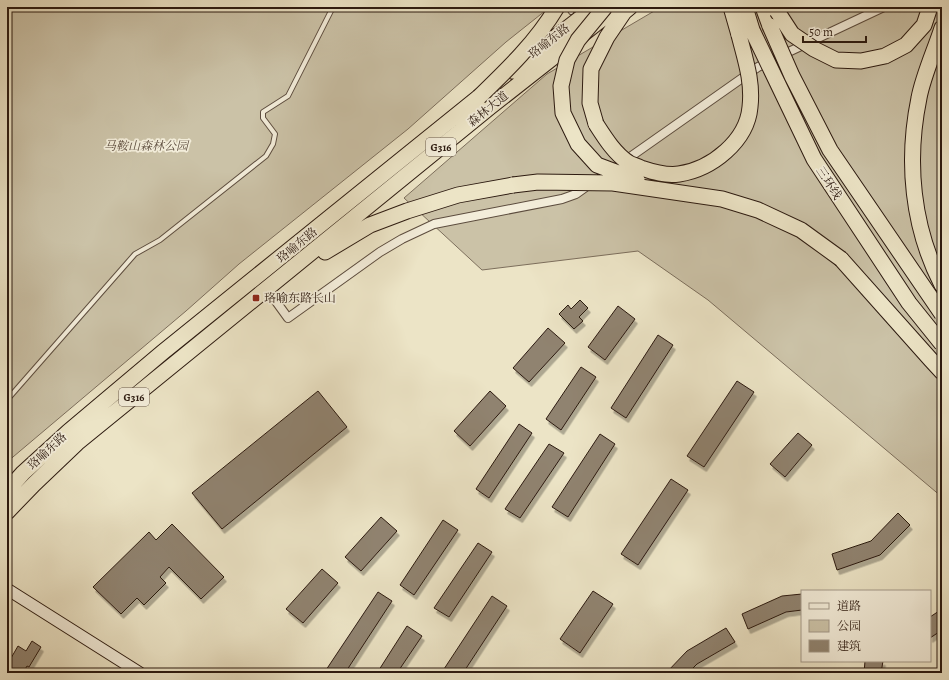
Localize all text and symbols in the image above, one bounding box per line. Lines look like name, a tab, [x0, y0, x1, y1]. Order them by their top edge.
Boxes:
scale bar	[803, 18, 866, 44]
street label: 珞喻东路	[525, 20, 573, 62]
text: 50 m	[809, 24, 833, 40]
street label: 森林大道	[464, 88, 512, 130]
park label: 马鞍山森林公园	[104, 138, 190, 154]
road number: G316	[426, 138, 456, 156]
street label: 三环线	[812, 164, 846, 202]
street label: 珞喻东路	[273, 224, 321, 266]
place label: 珞喻东路长山	[264, 290, 336, 306]
marker: 珞喻东路长山	[251, 293, 261, 303]
road number: G316	[119, 388, 149, 406]
street label: 珞喻东路	[24, 429, 70, 473]
legend	[801, 590, 931, 662]
text: 道路	[837, 598, 861, 614]
text: 公园	[837, 618, 861, 634]
text: 建筑	[837, 638, 861, 654]

